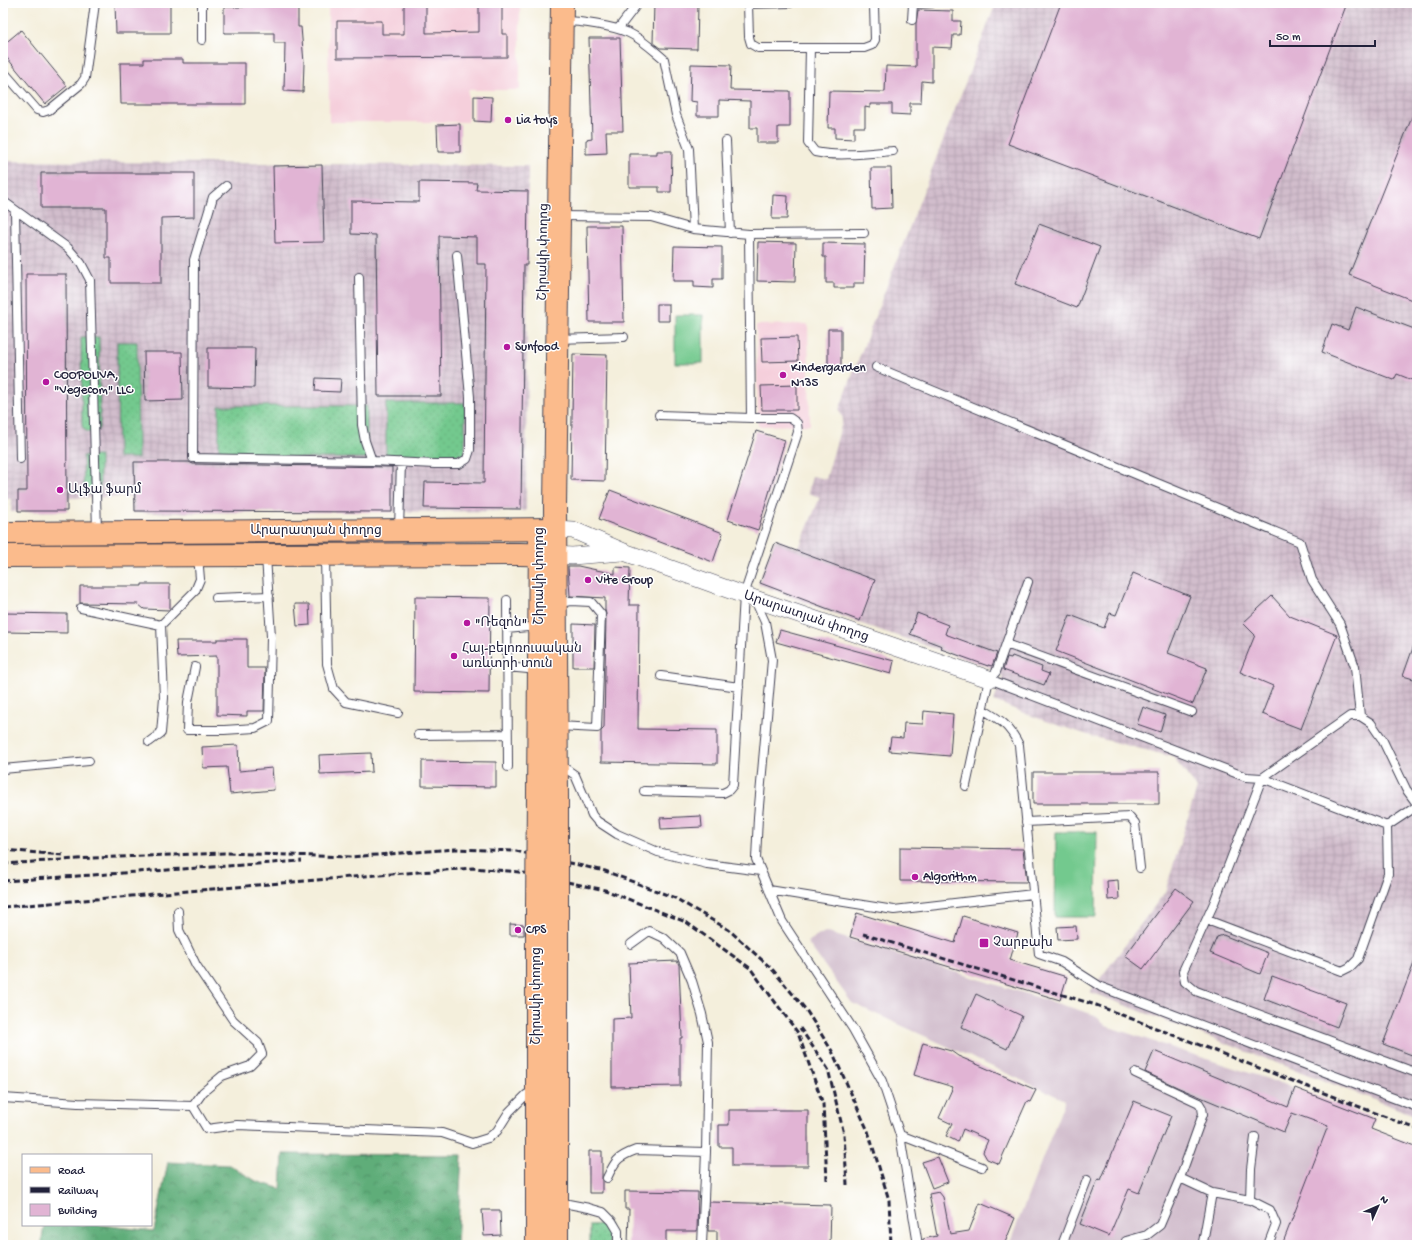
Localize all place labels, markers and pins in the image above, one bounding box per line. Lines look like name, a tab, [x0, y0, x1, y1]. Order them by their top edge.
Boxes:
place label: Lia toys	[516, 113, 558, 128]
marker: Lia toys	[503, 115, 513, 125]
place label: Sunfood	[515, 340, 560, 355]
marker: Sunfood	[502, 342, 512, 352]
place label: Kindergarden N135	[791, 361, 867, 391]
place label: COOPOLIVA, "Vegecom" LLC	[54, 368, 134, 398]
marker: Kindergarden N135	[778, 370, 788, 380]
marker: COOPOLIVA, "Vegecom" LLC	[41, 377, 51, 387]
place label: Ալֆա ֆարմ	[68, 482, 142, 498]
marker: Ալֆա ֆարմ	[55, 485, 65, 495]
place label: Vite Group	[595, 573, 654, 588]
marker: Vite Group	[583, 575, 593, 585]
place label: "Ռեզոն"	[475, 615, 527, 631]
marker: "Ռեզոն"	[462, 618, 472, 628]
place label: Հայ-բելոռուսական առևտրի տուն	[462, 641, 582, 672]
marker: Հայ-բելոռուսական առևտրի տուն	[449, 651, 459, 661]
place label: Algorithm	[923, 870, 977, 885]
marker: Algorithm	[910, 872, 920, 882]
place label: CPS	[526, 923, 547, 938]
marker: CPS	[513, 925, 523, 935]
place label: Չարբախ	[993, 935, 1053, 951]
marker: Չարբախ	[978, 937, 990, 949]

